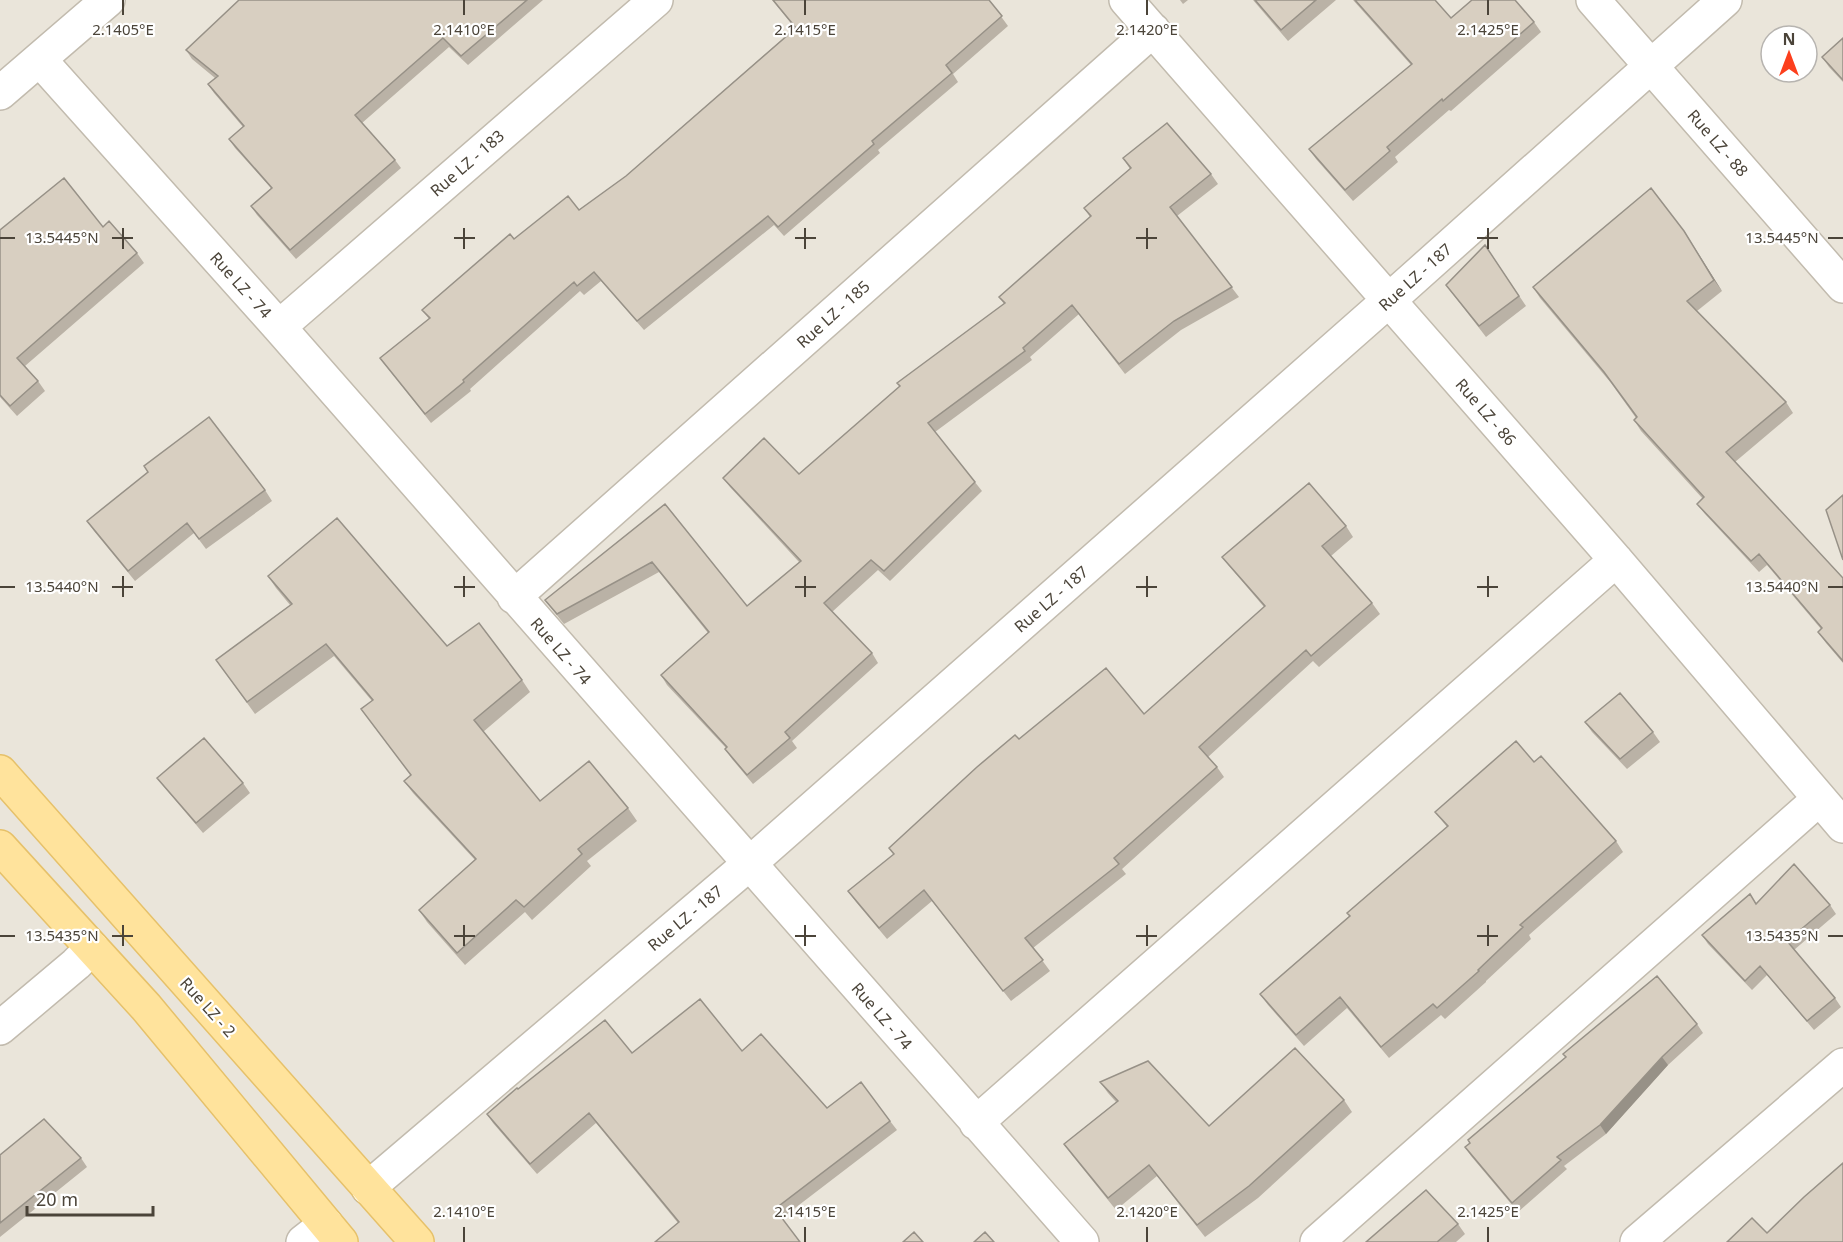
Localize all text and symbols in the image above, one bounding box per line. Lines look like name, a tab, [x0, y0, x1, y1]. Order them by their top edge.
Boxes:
text: 2.1405°E	[92, 19, 154, 39]
text: 2.1410°E	[433, 19, 495, 39]
text: 2.1415°E	[774, 19, 836, 39]
text: 2.1420°E	[1116, 19, 1178, 39]
text: 2.1425°E	[1457, 19, 1519, 39]
north arrow	[1759, 24, 1819, 84]
text: N	[1782, 28, 1796, 50]
street label: Rue LZ - 88	[1683, 105, 1753, 181]
street label: Rue LZ - 183	[425, 125, 509, 201]
text: 13.5445°N	[25, 227, 99, 247]
text: 13.5445°N	[1745, 227, 1819, 247]
street label: Rue LZ - 187	[1374, 238, 1456, 316]
street label: Rue LZ - 74	[205, 247, 277, 323]
street label: Rue LZ - 185	[792, 275, 874, 353]
street label: Rue LZ - 86	[1451, 374, 1521, 450]
street label: Rue LZ - 187	[1009, 561, 1093, 637]
text: 13.5440°N	[25, 576, 99, 596]
text: 13.5440°N	[1745, 576, 1819, 596]
street label: Rue LZ - 74	[526, 613, 596, 689]
street label: Rue LZ - 187	[643, 880, 727, 956]
text: 13.5435°N	[25, 925, 99, 945]
text: 13.5435°N	[1745, 925, 1819, 945]
street label: Rue LZ - 2	[175, 972, 241, 1042]
street label: Rue LZ - 74	[847, 978, 917, 1054]
scale bar	[27, 1179, 153, 1217]
text: 20 m	[36, 1187, 78, 1211]
text: 2.1410°E	[433, 1201, 495, 1221]
text: 2.1415°E	[774, 1201, 836, 1221]
text: 2.1420°E	[1116, 1201, 1178, 1221]
text: 2.1425°E	[1457, 1201, 1519, 1221]

